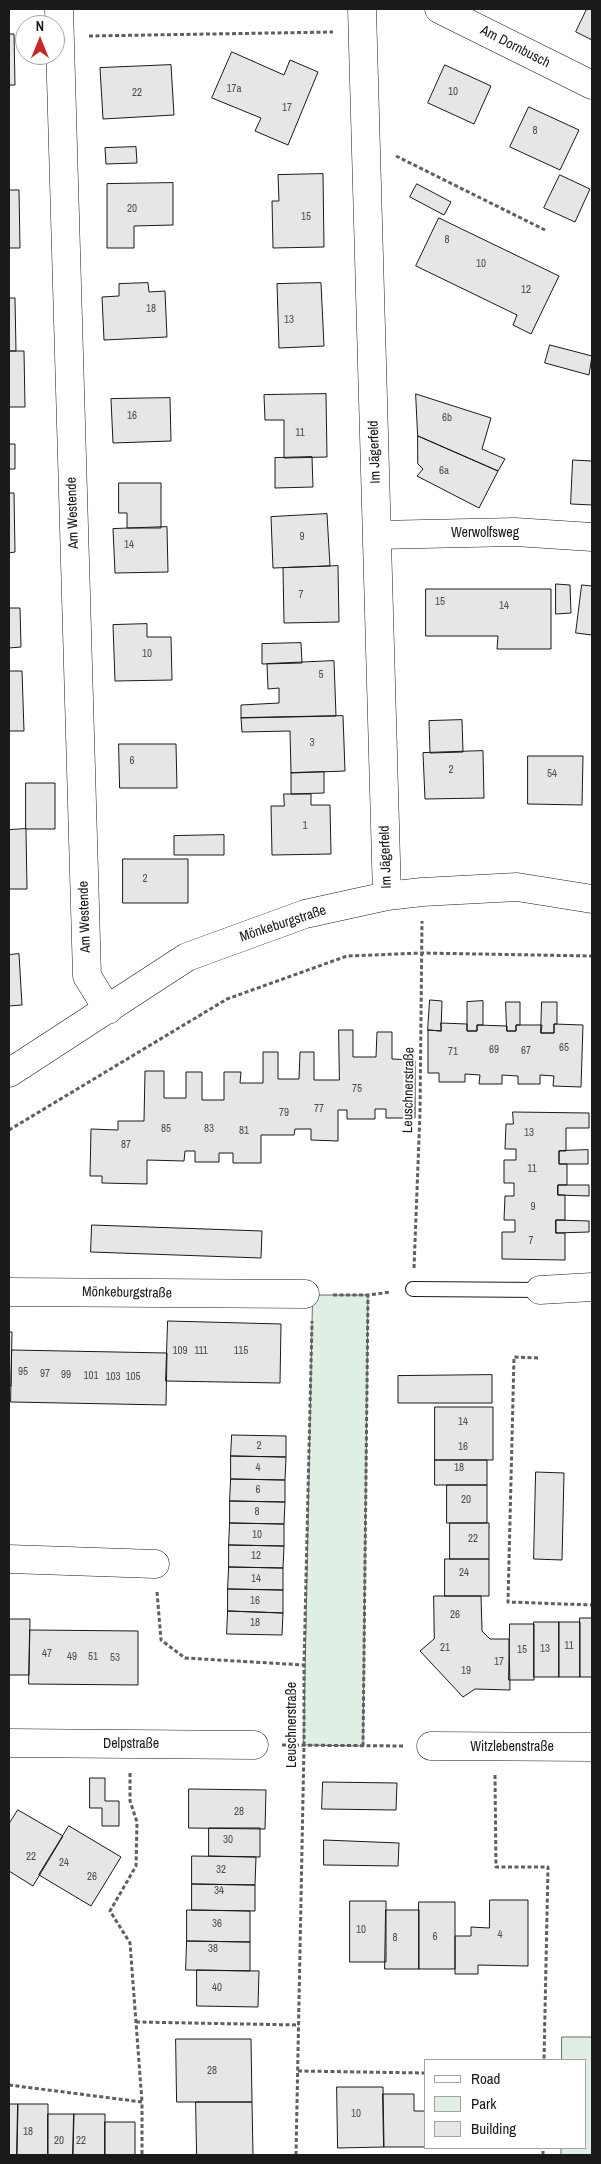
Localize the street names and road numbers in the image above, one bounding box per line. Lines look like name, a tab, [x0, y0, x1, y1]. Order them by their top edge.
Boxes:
street label: Am Dornbusch	[477, 22, 553, 72]
street label: Im Jägerfeld	[366, 420, 384, 484]
street label: Am Westende	[63, 477, 83, 549]
street label: Werwolfsweg	[451, 525, 519, 541]
street label: Im Jägerfeld	[377, 825, 395, 889]
street label: Am Westende	[75, 881, 95, 953]
street label: Mönkeburgstraße	[238, 902, 328, 946]
street label: Leuschnerstraße	[400, 1047, 418, 1133]
street label: Mönkeburgstraße	[82, 1284, 172, 1302]
street label: Leuschnerstraße	[284, 1682, 300, 1768]
street label: Delpstraße	[103, 1736, 159, 1752]
street label: Witzlebenstraße	[470, 1739, 554, 1755]

